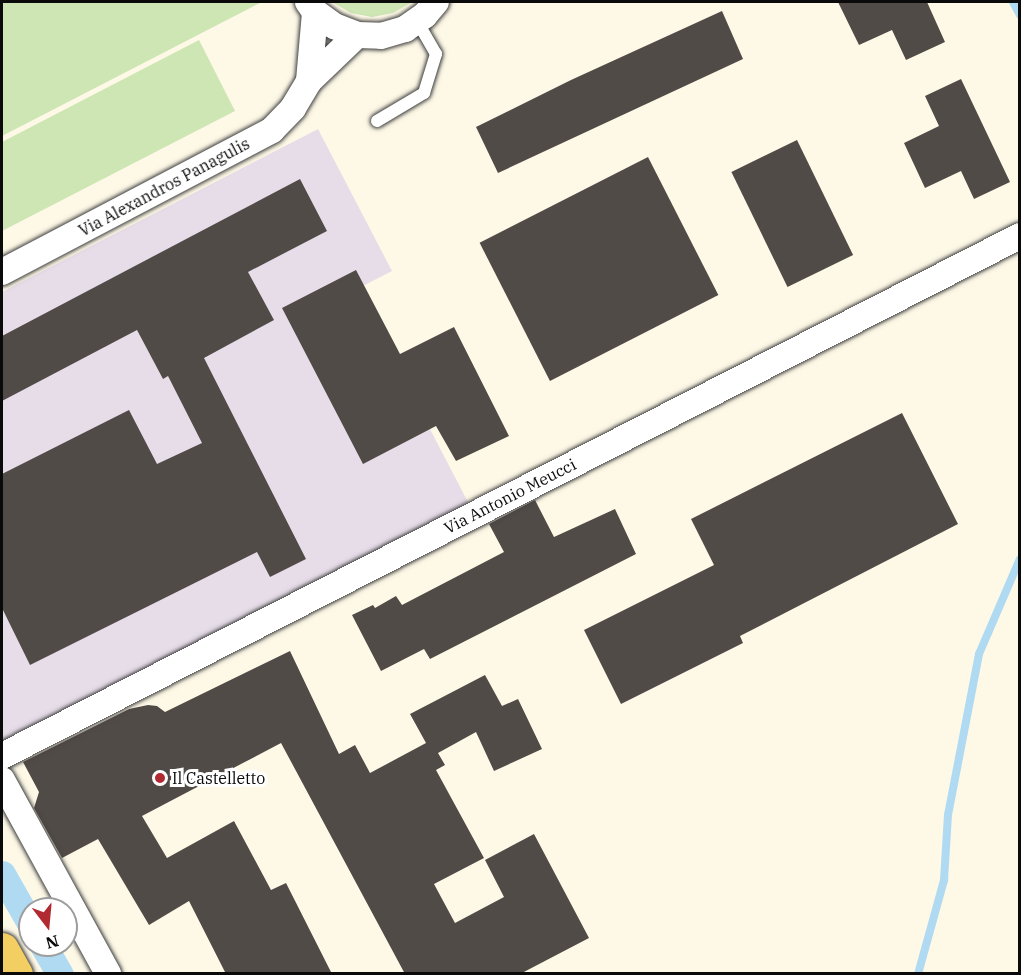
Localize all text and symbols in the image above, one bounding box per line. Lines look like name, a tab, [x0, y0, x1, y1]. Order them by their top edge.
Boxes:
street label: Via Alexandros Panagulis	[75, 134, 253, 240]
street label: Via Antonio Meucci	[441, 454, 579, 538]
place label: Il Castelletto	[172, 768, 265, 788]
marker: Il Castelletto	[153, 771, 167, 785]
north arrow	[18, 897, 78, 957]
text: N	[44, 931, 61, 954]

